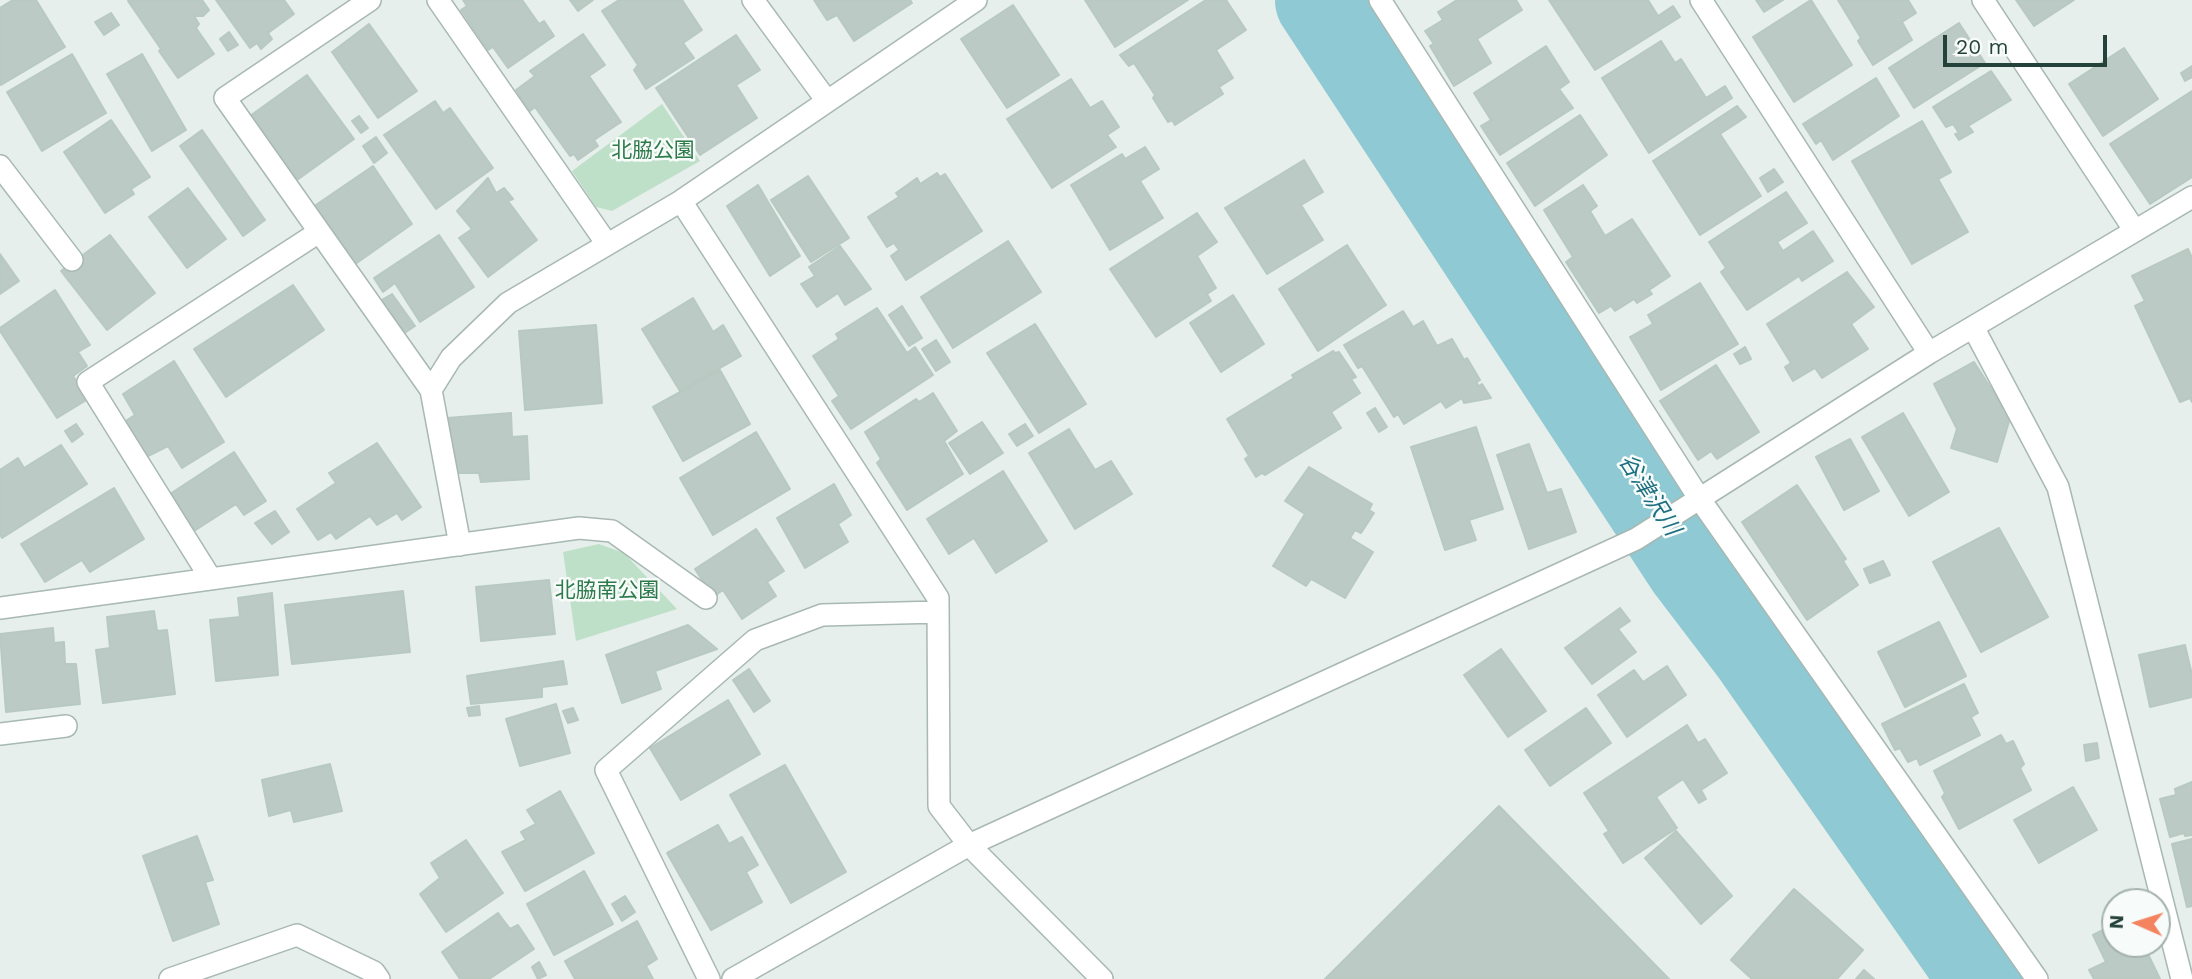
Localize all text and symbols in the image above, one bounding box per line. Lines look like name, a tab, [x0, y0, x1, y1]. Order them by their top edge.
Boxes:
scale bar	[1947, 21, 2112, 65]
text: 20 m	[1956, 34, 2008, 59]
park label: 北脇公園	[611, 138, 695, 164]
water label: 谷津沢川	[1612, 449, 1686, 541]
park label: 北脇南公園	[555, 578, 659, 604]
north arrow	[2101, 888, 2171, 958]
text: N	[2105, 914, 2128, 930]

